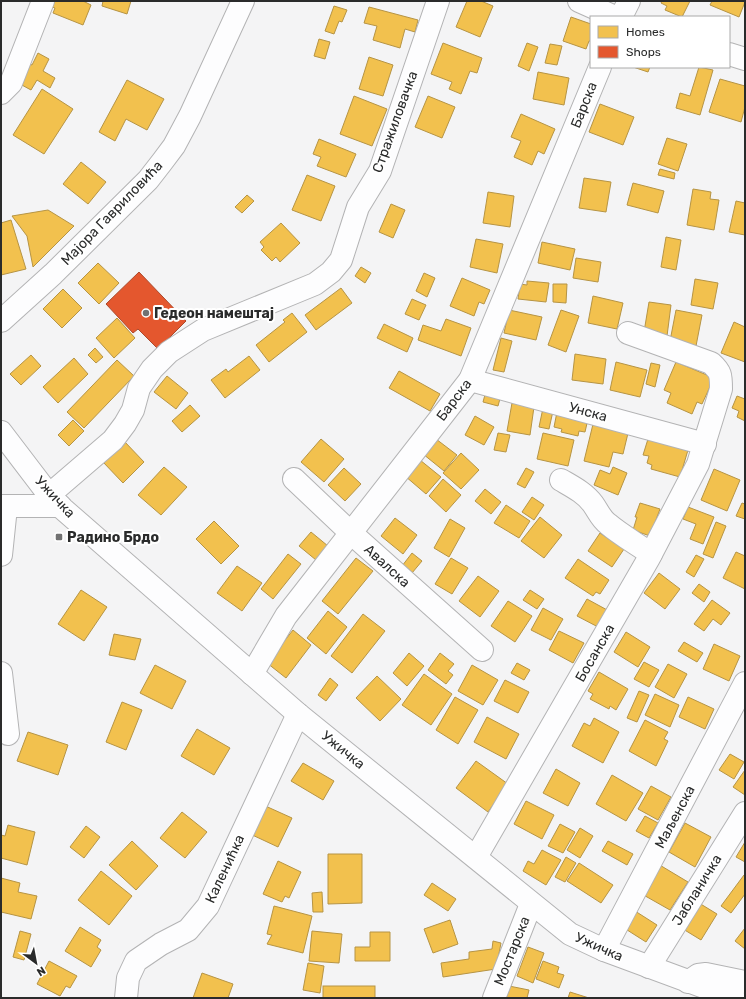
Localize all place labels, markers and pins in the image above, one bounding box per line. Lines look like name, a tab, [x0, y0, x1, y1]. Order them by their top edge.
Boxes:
place label: Гедеон намештај	[154, 305, 274, 322]
marker: Гедеон намештај	[141, 308, 151, 318]
place label: Радино Брдо	[67, 529, 159, 546]
marker: Радино Брдо	[54, 532, 64, 542]

